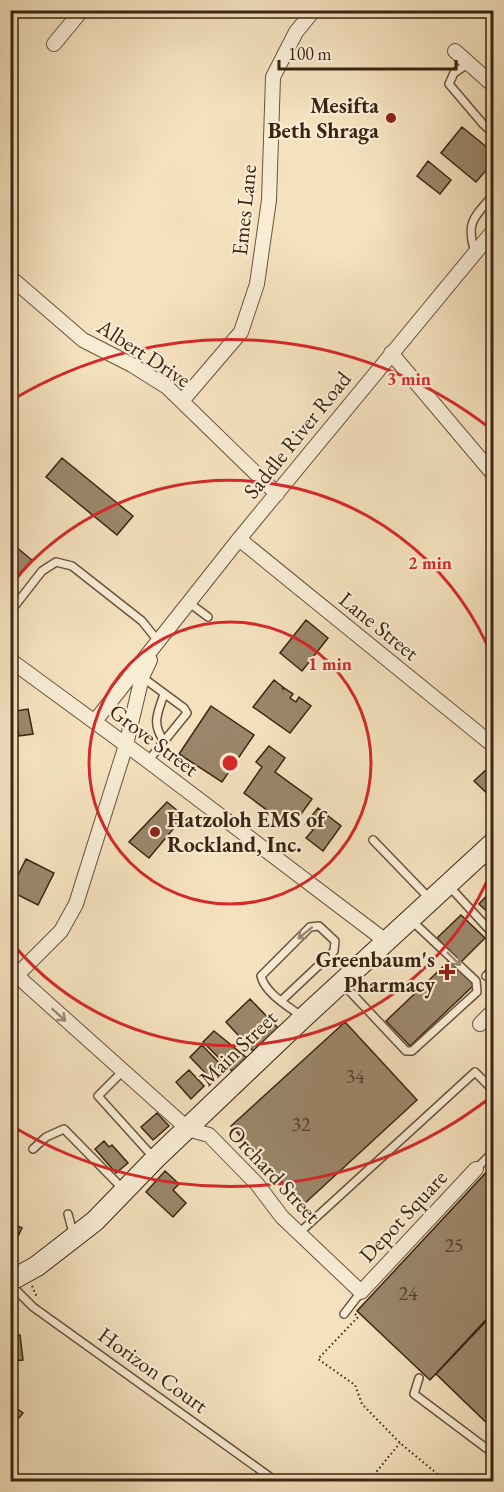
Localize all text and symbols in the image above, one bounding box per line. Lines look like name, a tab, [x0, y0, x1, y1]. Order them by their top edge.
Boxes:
scale bar	[279, 33, 456, 71]
text: 100 m	[288, 42, 332, 65]
place label: Mesifta Beth Shraga	[268, 91, 379, 145]
marker: Mesifta Beth Shraga	[384, 111, 398, 125]
street label: Emes Lane	[225, 163, 263, 257]
street label: Albert Drive	[91, 311, 197, 394]
street label: Saddle River Road	[237, 365, 358, 505]
text: 3 min	[387, 367, 431, 390]
text: 2 min	[408, 551, 452, 574]
street label: Lane Street	[333, 585, 425, 667]
text: 1 min	[308, 652, 352, 675]
street label: Grove Street	[104, 697, 204, 783]
centre of rings	[220, 753, 240, 773]
place label: Hatzoloh EMS of Rockland, Inc.	[167, 805, 328, 859]
marker: Hatzoloh EMS of Rockland, Inc.	[148, 825, 162, 839]
one-way arrow	[297, 926, 313, 939]
place label: Greenbaum's Pharmacy	[316, 945, 435, 999]
one-way arrow	[446, 952, 461, 967]
marker: Greenbaum's Pharmacy	[440, 965, 454, 979]
street label: Main Street	[193, 1004, 283, 1092]
one-way arrow	[52, 1007, 67, 1022]
house number: 34	[345, 1063, 365, 1089]
house number: 32	[291, 1111, 311, 1137]
street label: Orchard Street	[221, 1119, 327, 1229]
street label: Depot Square	[353, 1163, 454, 1269]
house number: 25	[444, 1232, 464, 1258]
house number: 24	[398, 1280, 418, 1306]
street label: Horizon Court	[92, 1320, 214, 1420]

